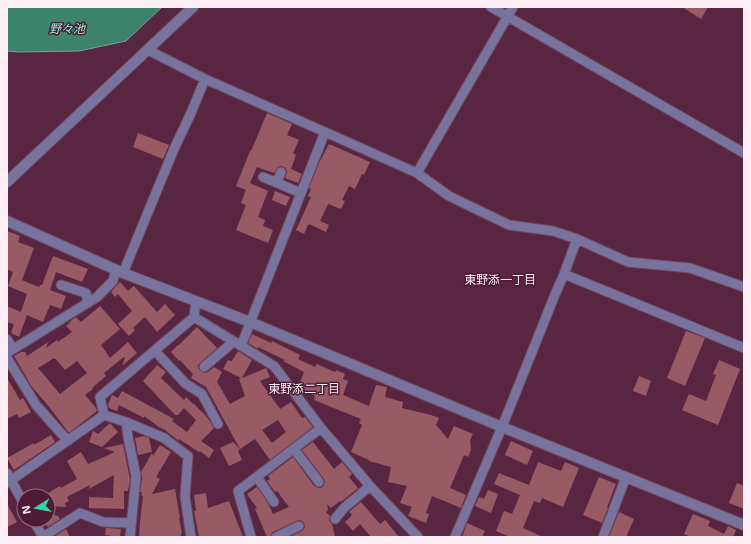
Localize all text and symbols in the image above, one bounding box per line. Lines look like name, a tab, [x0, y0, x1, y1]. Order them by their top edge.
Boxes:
water label: 野々池	[49, 20, 86, 37]
district label: 東野添一丁目	[464, 271, 536, 288]
district label: 東野添二丁目	[268, 380, 340, 397]
north arrow	[16, 488, 56, 528]
text: N	[17, 504, 34, 516]

